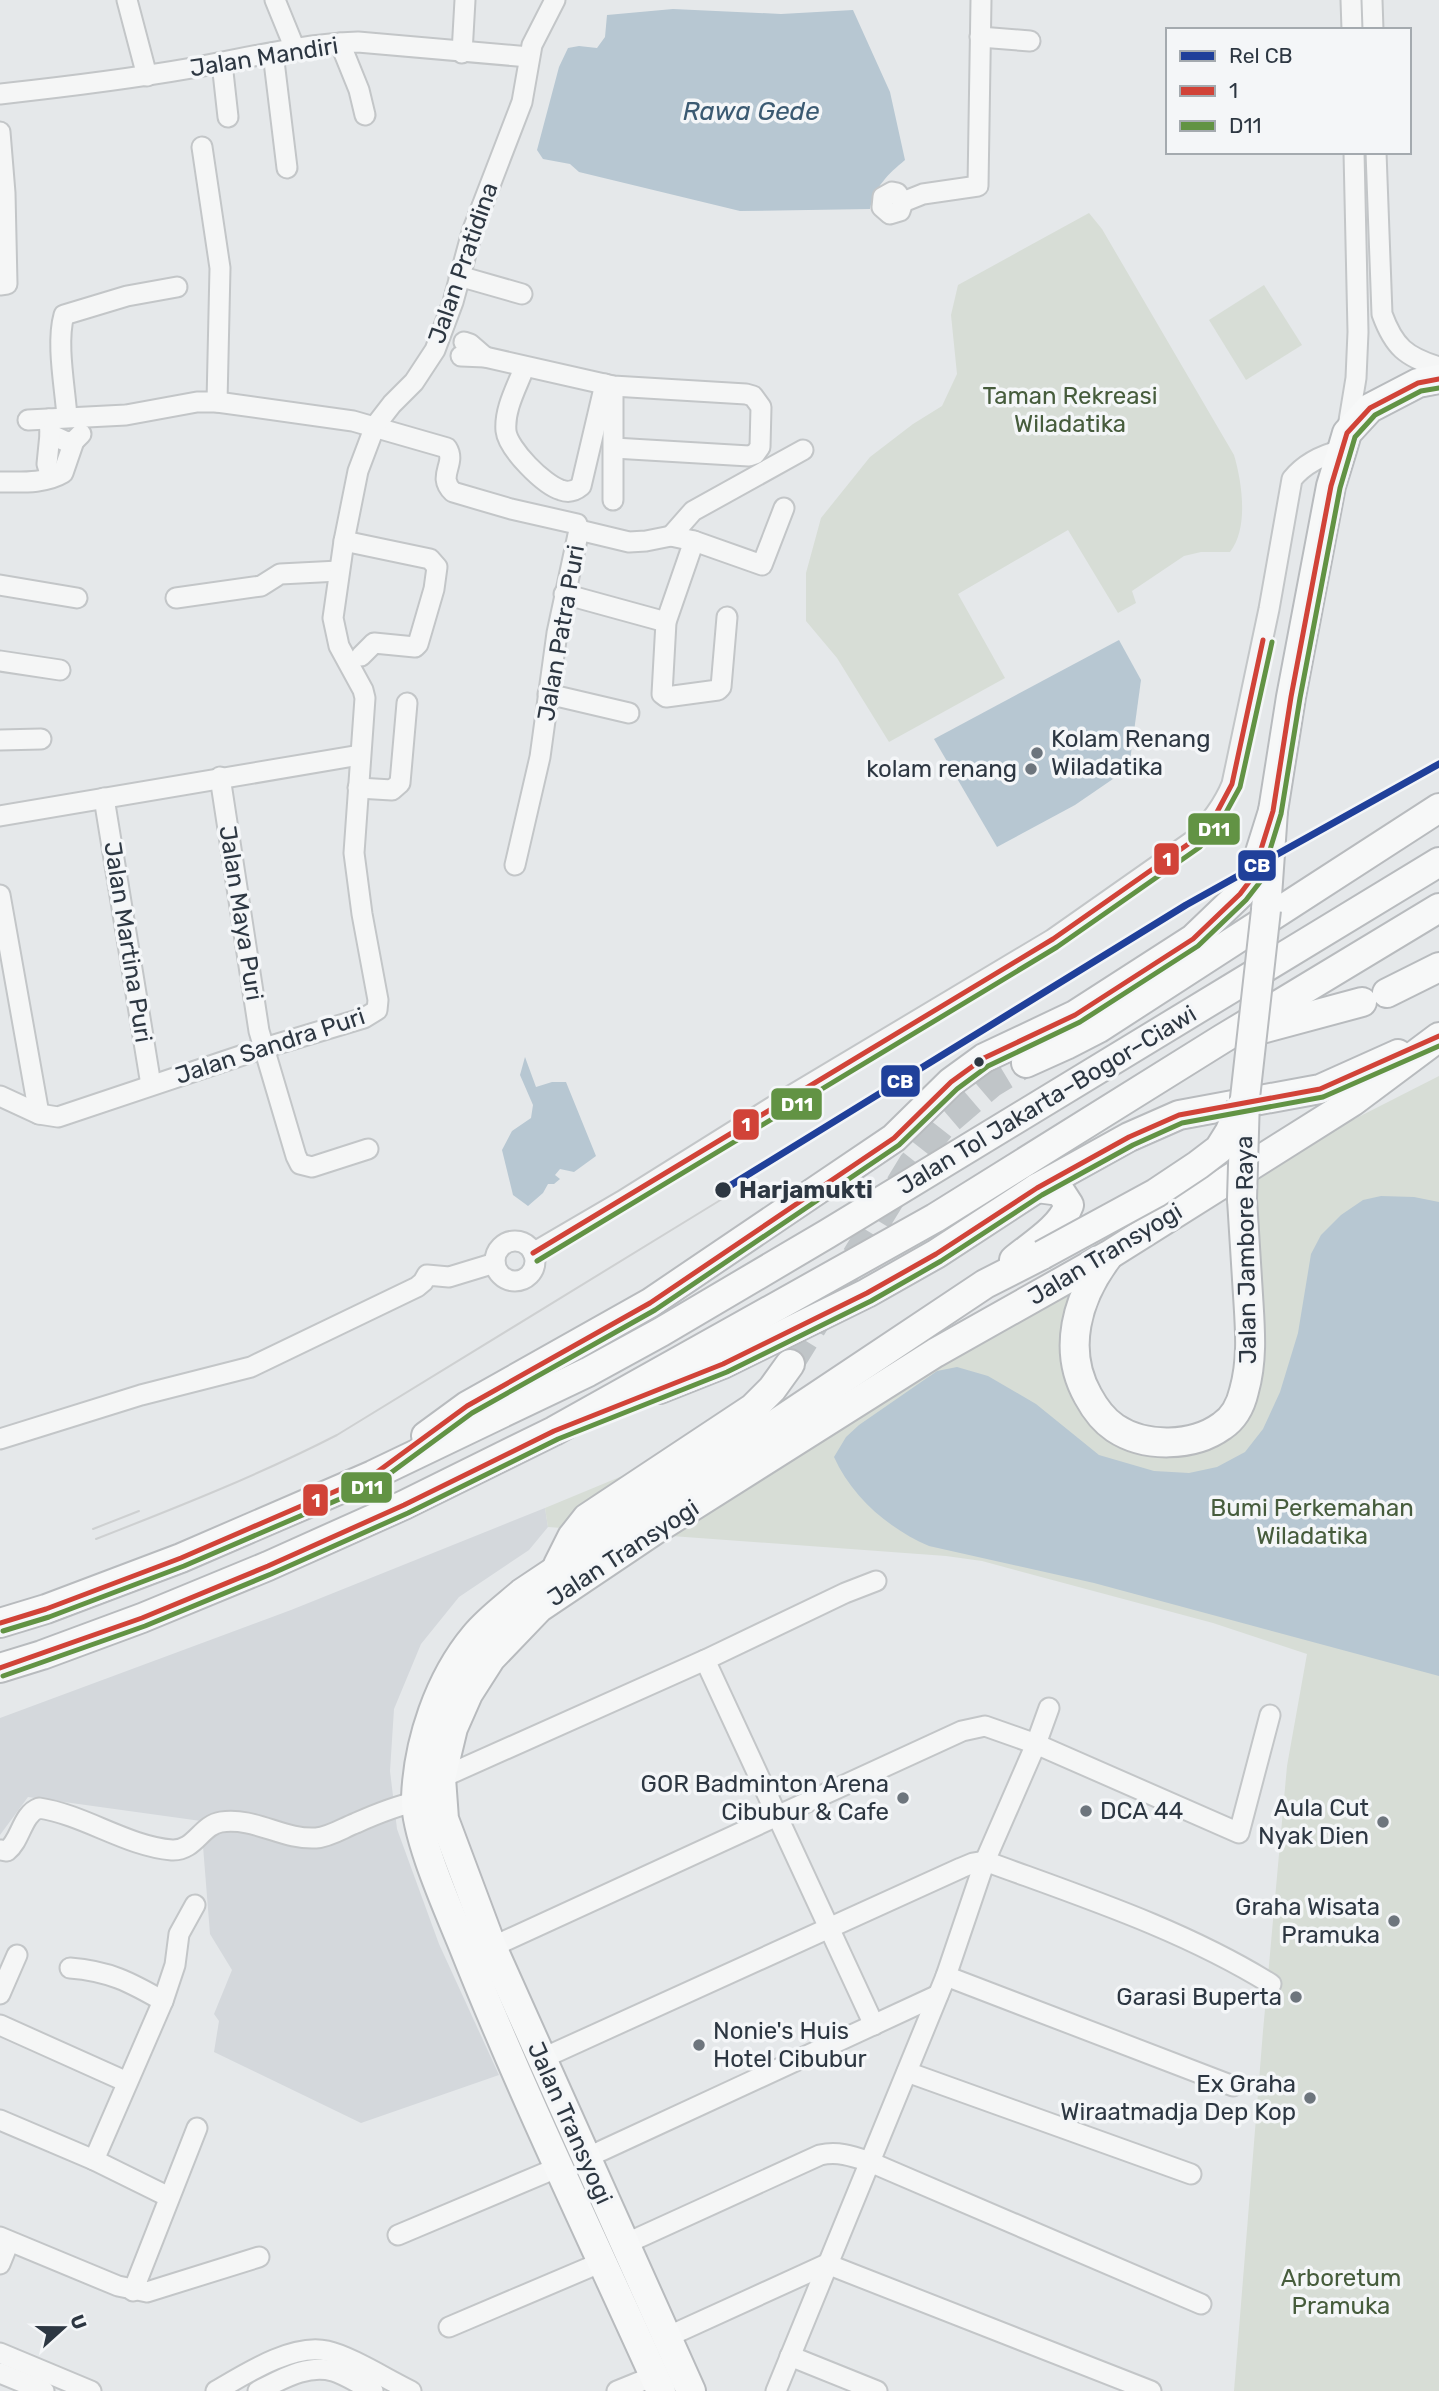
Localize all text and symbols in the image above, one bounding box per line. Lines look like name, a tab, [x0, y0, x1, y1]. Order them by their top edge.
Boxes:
legend	[1166, 28, 1411, 154]
street label: Jalan Mandiri	[188, 31, 340, 83]
text: Rel CB	[1229, 43, 1293, 68]
text: 1	[1229, 78, 1238, 103]
water label: Rawa Gede	[682, 96, 820, 127]
text: D11	[1229, 113, 1261, 138]
street label: Jalan Pratidina	[422, 179, 504, 347]
park label: Taman Rekreasi Wiladatika	[983, 382, 1157, 438]
street label: Jalan Patra Puri	[532, 543, 590, 723]
place label: Kolam Renang Wiladatika	[1051, 725, 1210, 781]
marker: Kolam Renang Wiladatika	[1029, 745, 1045, 761]
place label: kolam renang	[866, 755, 1017, 783]
marker: kolam renang	[1023, 761, 1039, 777]
line badge: D11	[1187, 812, 1241, 846]
text: D11	[1198, 818, 1230, 841]
street label: Jalan Maya Puri	[213, 824, 269, 1002]
street label: Jalan Martina Puri	[98, 840, 158, 1044]
line badge: 1	[1153, 842, 1180, 876]
text: 1	[1162, 848, 1172, 871]
line badge: CB	[1237, 849, 1277, 882]
text: CB	[1244, 854, 1270, 877]
street label: Jalan Tol Jakarta–Bogor–Ciawi	[893, 1000, 1201, 1200]
street label: Jalan Sandra Puri	[172, 1002, 368, 1090]
unlabelled marker	[972, 1055, 986, 1069]
line badge: CB	[880, 1064, 921, 1098]
text: CB	[887, 1070, 913, 1093]
line badge: D11	[770, 1087, 823, 1121]
text: D11	[781, 1093, 813, 1116]
line badge: 1	[732, 1108, 760, 1141]
text: 1	[741, 1113, 751, 1136]
street label: Jalan Jambore Raya	[1230, 1135, 1262, 1365]
place label: Harjamukti	[739, 1176, 873, 1204]
marker: Harjamukti	[713, 1180, 733, 1200]
street label: Jalan Transyogi	[1023, 1197, 1187, 1311]
line badge: D11	[340, 1471, 393, 1504]
text: D11	[351, 1476, 383, 1499]
line badge: 1	[302, 1483, 329, 1517]
text: 1	[311, 1489, 321, 1512]
street label: Jalan Transyogi	[542, 1494, 704, 1612]
park label: Bumi Perkemahan Wiladatika	[1210, 1494, 1414, 1550]
place label: GOR Badminton Arena Cibubur & Cafe	[641, 1770, 889, 1826]
marker: GOR Badminton Arena Cibubur & Cafe	[895, 1790, 911, 1806]
place label: Aula Cut Nyak Dien	[1258, 1794, 1369, 1850]
place label: DCA 44	[1100, 1797, 1184, 1825]
marker: DCA 44	[1078, 1803, 1094, 1819]
marker: Aula Cut Nyak Dien	[1375, 1814, 1391, 1830]
place label: Graha Wisata Pramuka	[1235, 1893, 1380, 1949]
marker: Graha Wisata Pramuka	[1386, 1913, 1402, 1929]
place label: Garasi Buperta	[1116, 1983, 1282, 2011]
marker: Garasi Buperta	[1288, 1989, 1304, 2005]
place label: Nonie's Huis Hotel Cibubur	[713, 2017, 867, 2073]
marker: Nonie's Huis Hotel Cibubur	[691, 2037, 707, 2053]
street label: Jalan Transyogi	[522, 2038, 618, 2208]
place label: Ex Graha Wiraatmadja Dep Kop	[1060, 2070, 1296, 2126]
marker: Ex Graha Wiraatmadja Dep Kop	[1302, 2090, 1318, 2106]
park label: Arboretum Pramuka	[1281, 2264, 1401, 2320]
north arrow	[28, 2293, 98, 2363]
text: U	[65, 2312, 92, 2333]

